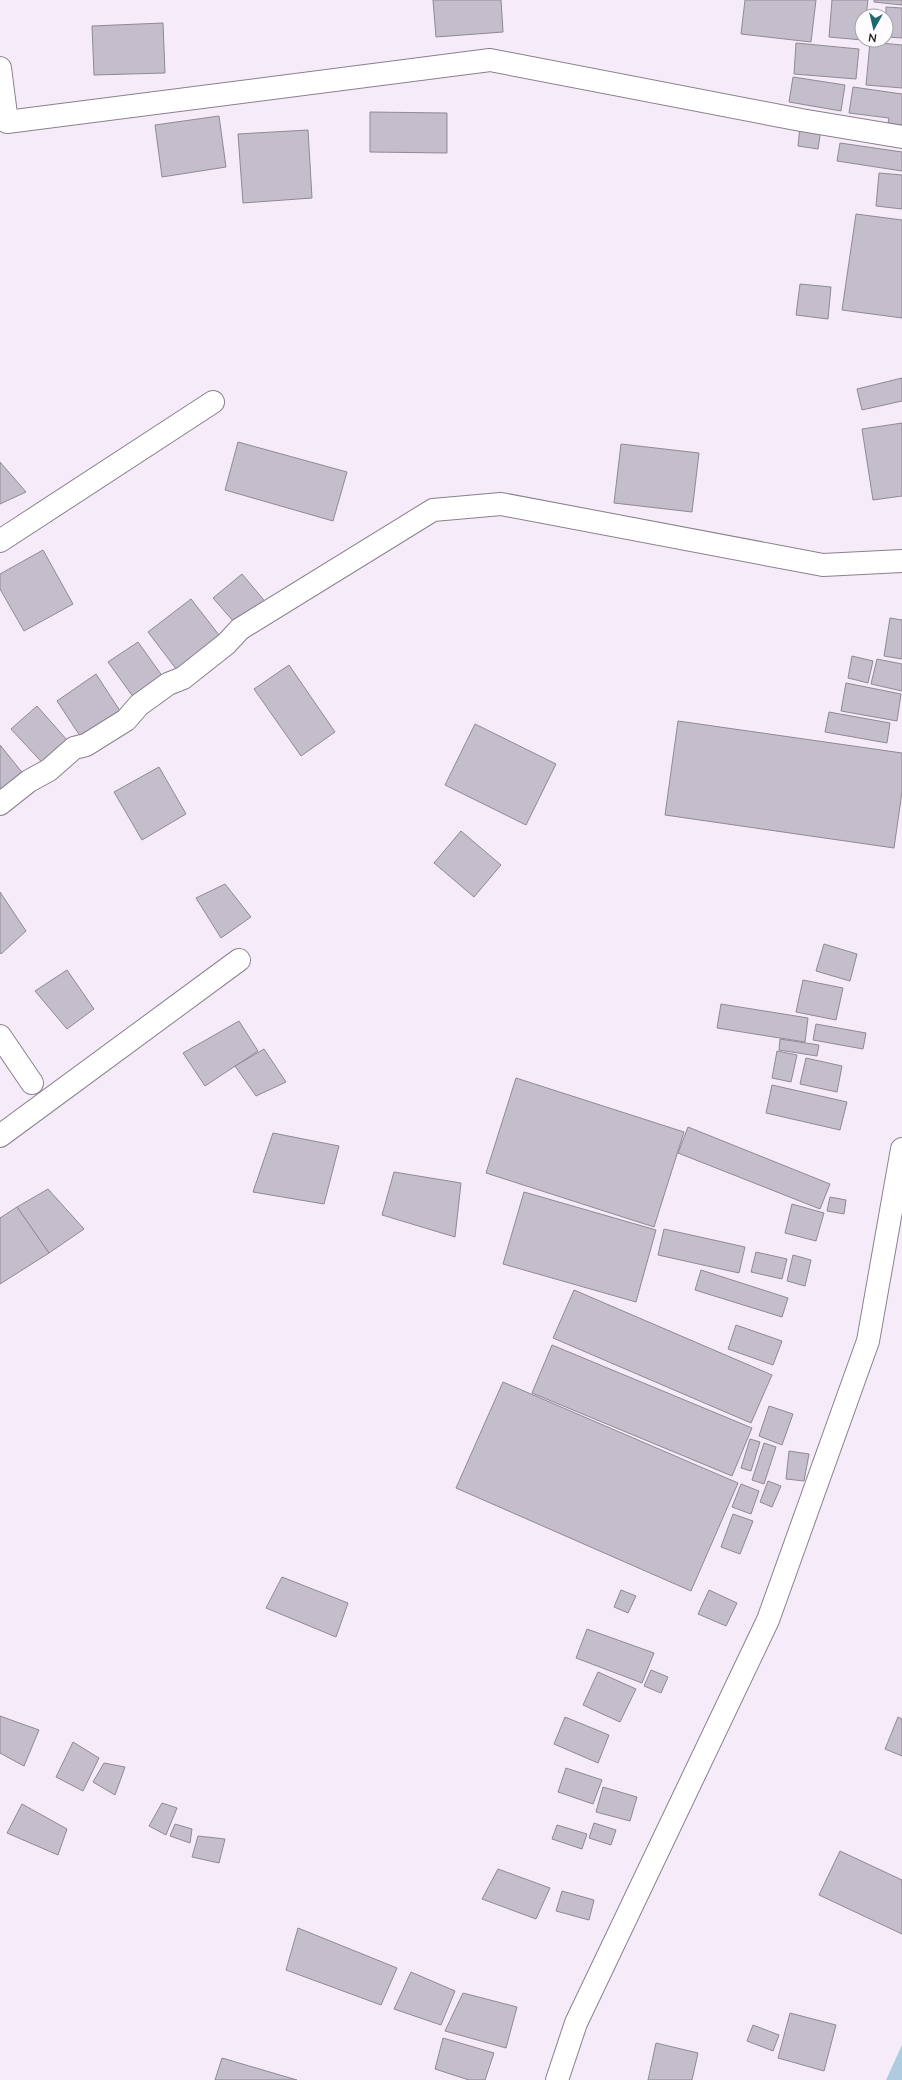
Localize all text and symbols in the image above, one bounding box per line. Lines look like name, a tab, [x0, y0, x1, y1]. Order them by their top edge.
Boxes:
north arrow	[854, 8, 894, 48]
text: N	[867, 31, 878, 45]

